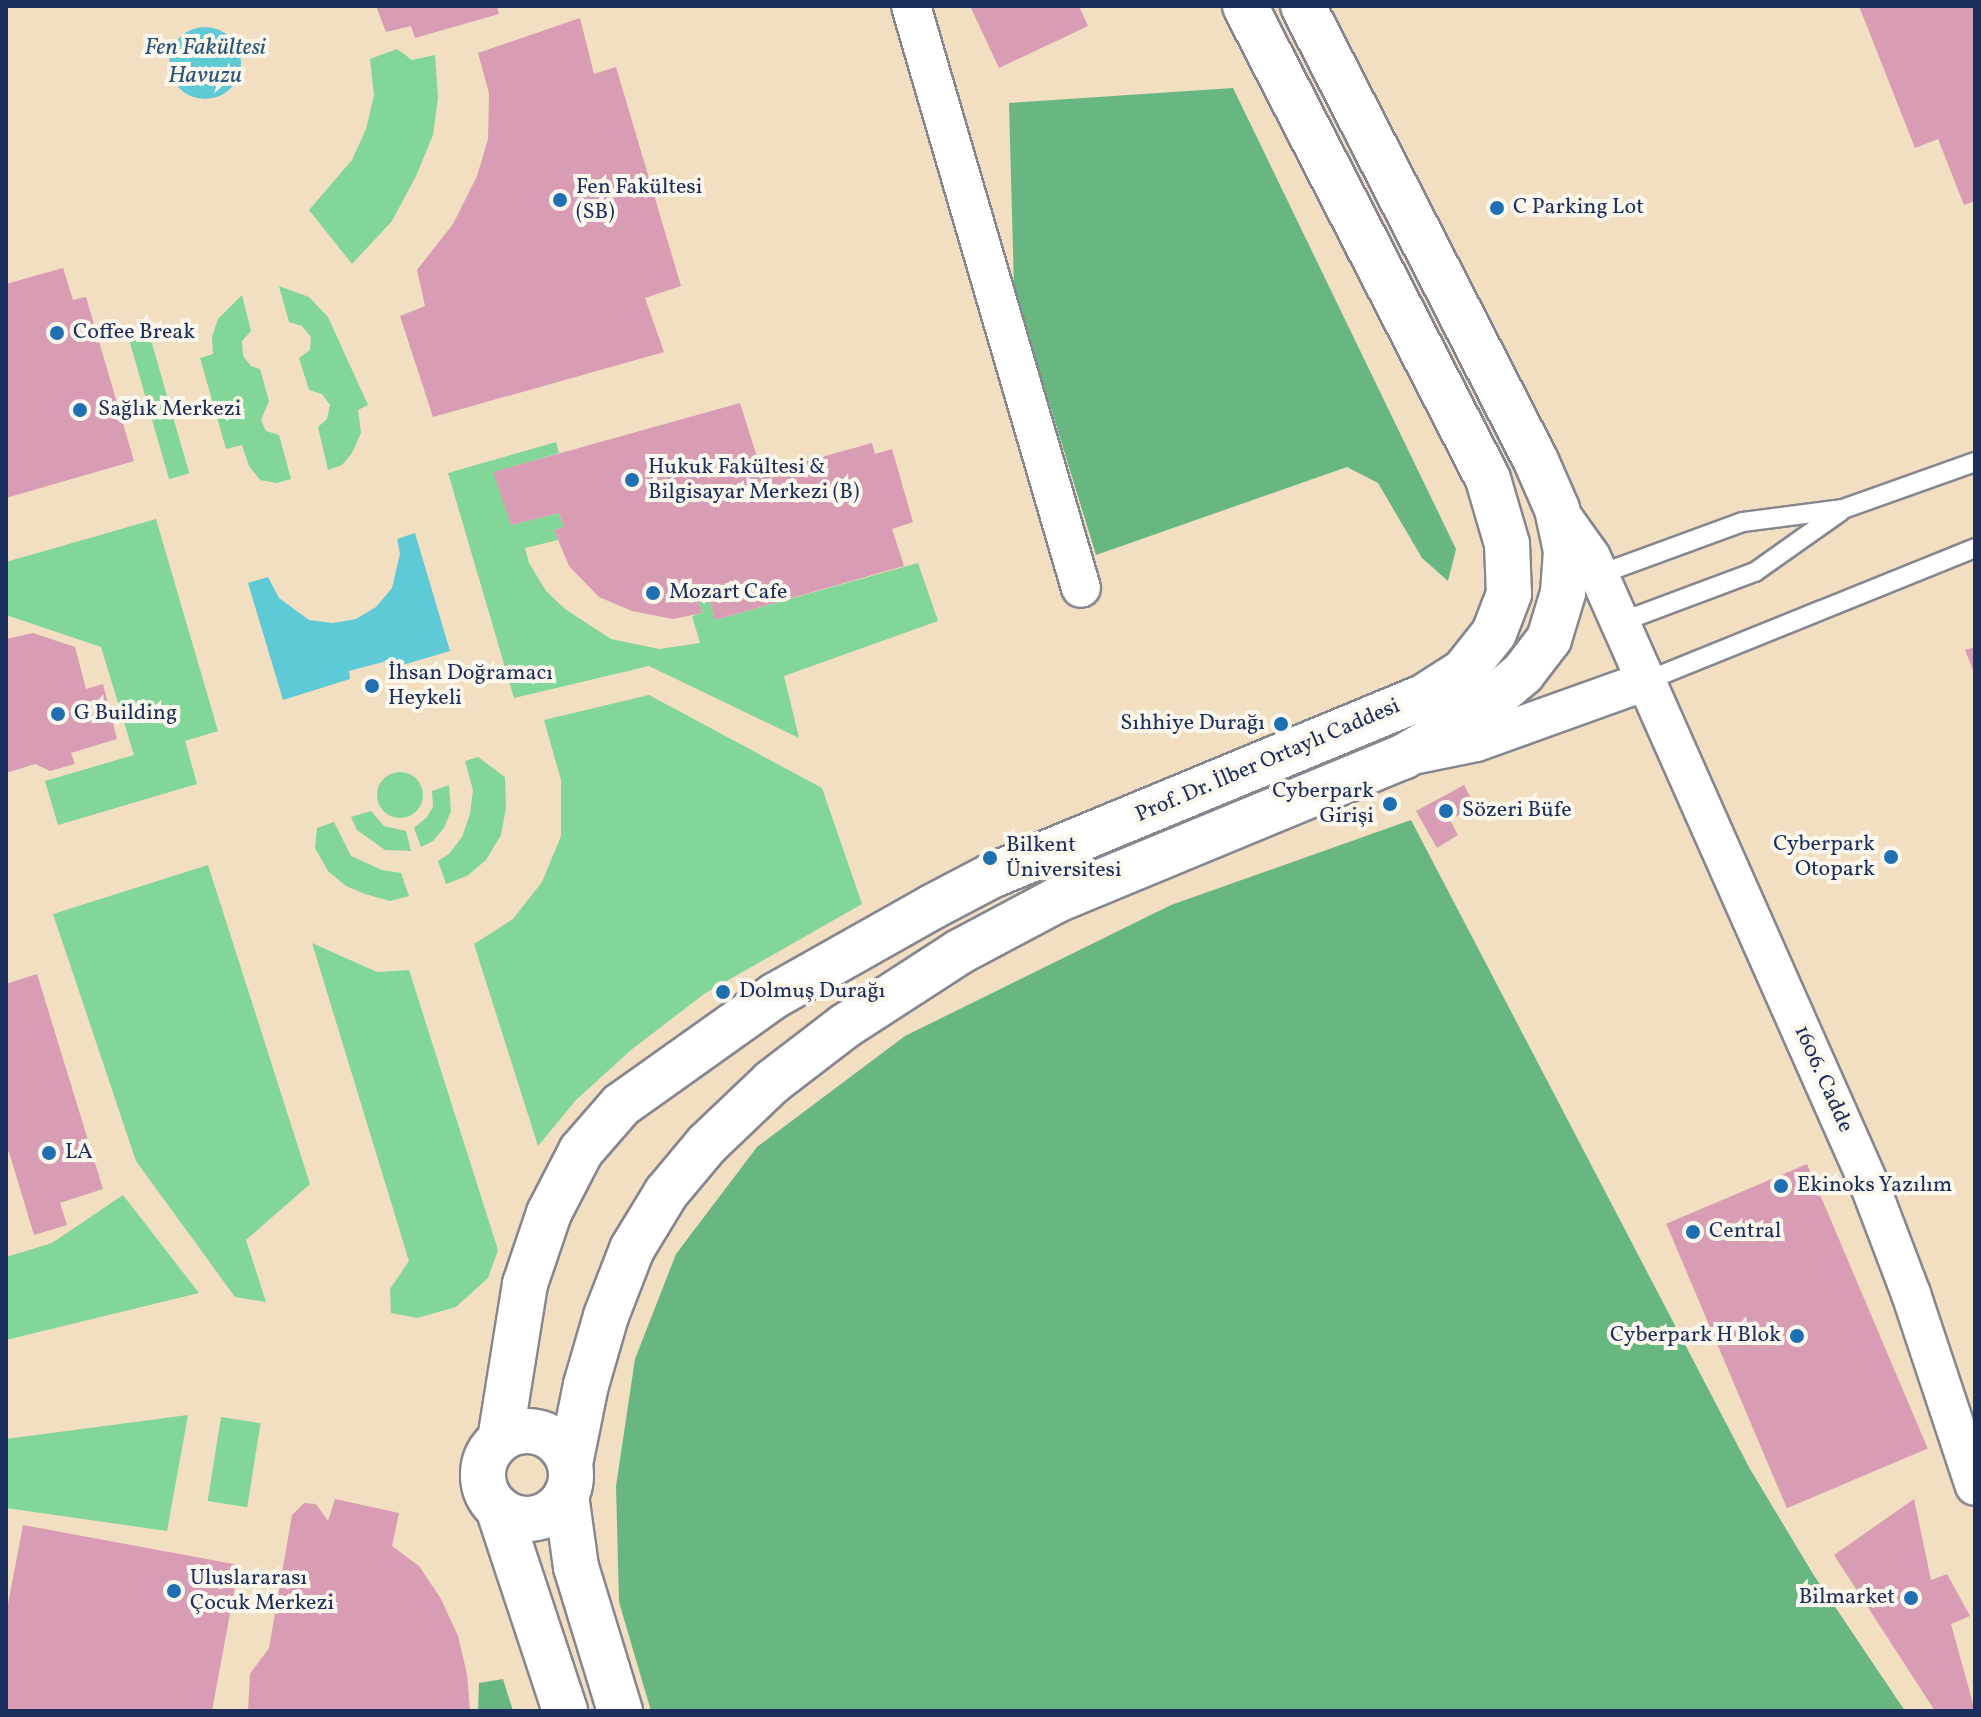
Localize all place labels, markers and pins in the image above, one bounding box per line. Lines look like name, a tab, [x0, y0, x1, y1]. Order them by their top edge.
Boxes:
place label: Fen Fakültesi (SB)	[576, 174, 702, 226]
marker: Fen Fakültesi (SB)	[551, 191, 569, 209]
place label: C Parking Lot	[1513, 195, 1644, 221]
marker: C Parking Lot	[1488, 199, 1506, 217]
place label: Coffee Break	[73, 320, 195, 346]
marker: Coffee Break	[48, 324, 66, 342]
place label: Sağlık Merkezi	[98, 397, 241, 423]
marker: Sağlık Merkezi	[69, 399, 91, 421]
place label: Hukuk Fakültesi & Bilgisayar Merkezi (B)	[648, 454, 859, 506]
marker: Hukuk Fakültesi & Bilgisayar Merkezi (B)	[623, 471, 641, 489]
place label: Mozart Cafe	[669, 580, 787, 606]
marker: Mozart Cafe	[644, 584, 662, 602]
place label: İhsan Doğramacı Heykeli	[388, 660, 553, 712]
marker: İhsan Doğramacı Heykeli	[363, 677, 381, 695]
place label: G Building	[74, 701, 177, 727]
marker: G Building	[49, 705, 67, 723]
place label: Sıhhiye Durağı	[1120, 711, 1265, 737]
marker: Sıhhiye Durağı	[1272, 715, 1290, 733]
place label: Cyberpark Girişi	[1272, 778, 1374, 830]
marker: Cyberpark Girişi	[1381, 795, 1399, 813]
place label: Sözeri Büfe	[1462, 798, 1572, 824]
marker: Sözeri Büfe	[1437, 802, 1455, 820]
place label: Cyberpark Otopark	[1773, 831, 1875, 882]
place label: Bilkent Üniversitesi	[1006, 832, 1122, 884]
marker: Cyberpark Otopark	[1882, 848, 1900, 866]
marker: Bilkent Üniversitesi	[981, 849, 999, 867]
place label: Dolmuş Durağı	[739, 979, 885, 1005]
marker: Dolmuş Durağı	[714, 983, 732, 1001]
place label: LA	[65, 1140, 93, 1166]
marker: LA	[40, 1144, 58, 1162]
place label: Ekinoks Yazılım	[1797, 1173, 1953, 1199]
marker: Ekinoks Yazılım	[1772, 1177, 1790, 1195]
place label: Central	[1709, 1219, 1781, 1245]
marker: Central	[1684, 1223, 1702, 1241]
place label: Cyberpark H Blok	[1610, 1323, 1781, 1349]
marker: Cyberpark H Blok	[1788, 1327, 1806, 1345]
place label: Uluslararası Çocuk Merkezi	[190, 1565, 334, 1616]
marker: Uluslararası Çocuk Merkezi	[165, 1582, 183, 1600]
place label: Bilmarket	[1799, 1585, 1895, 1611]
marker: Bilmarket	[1902, 1589, 1920, 1607]

